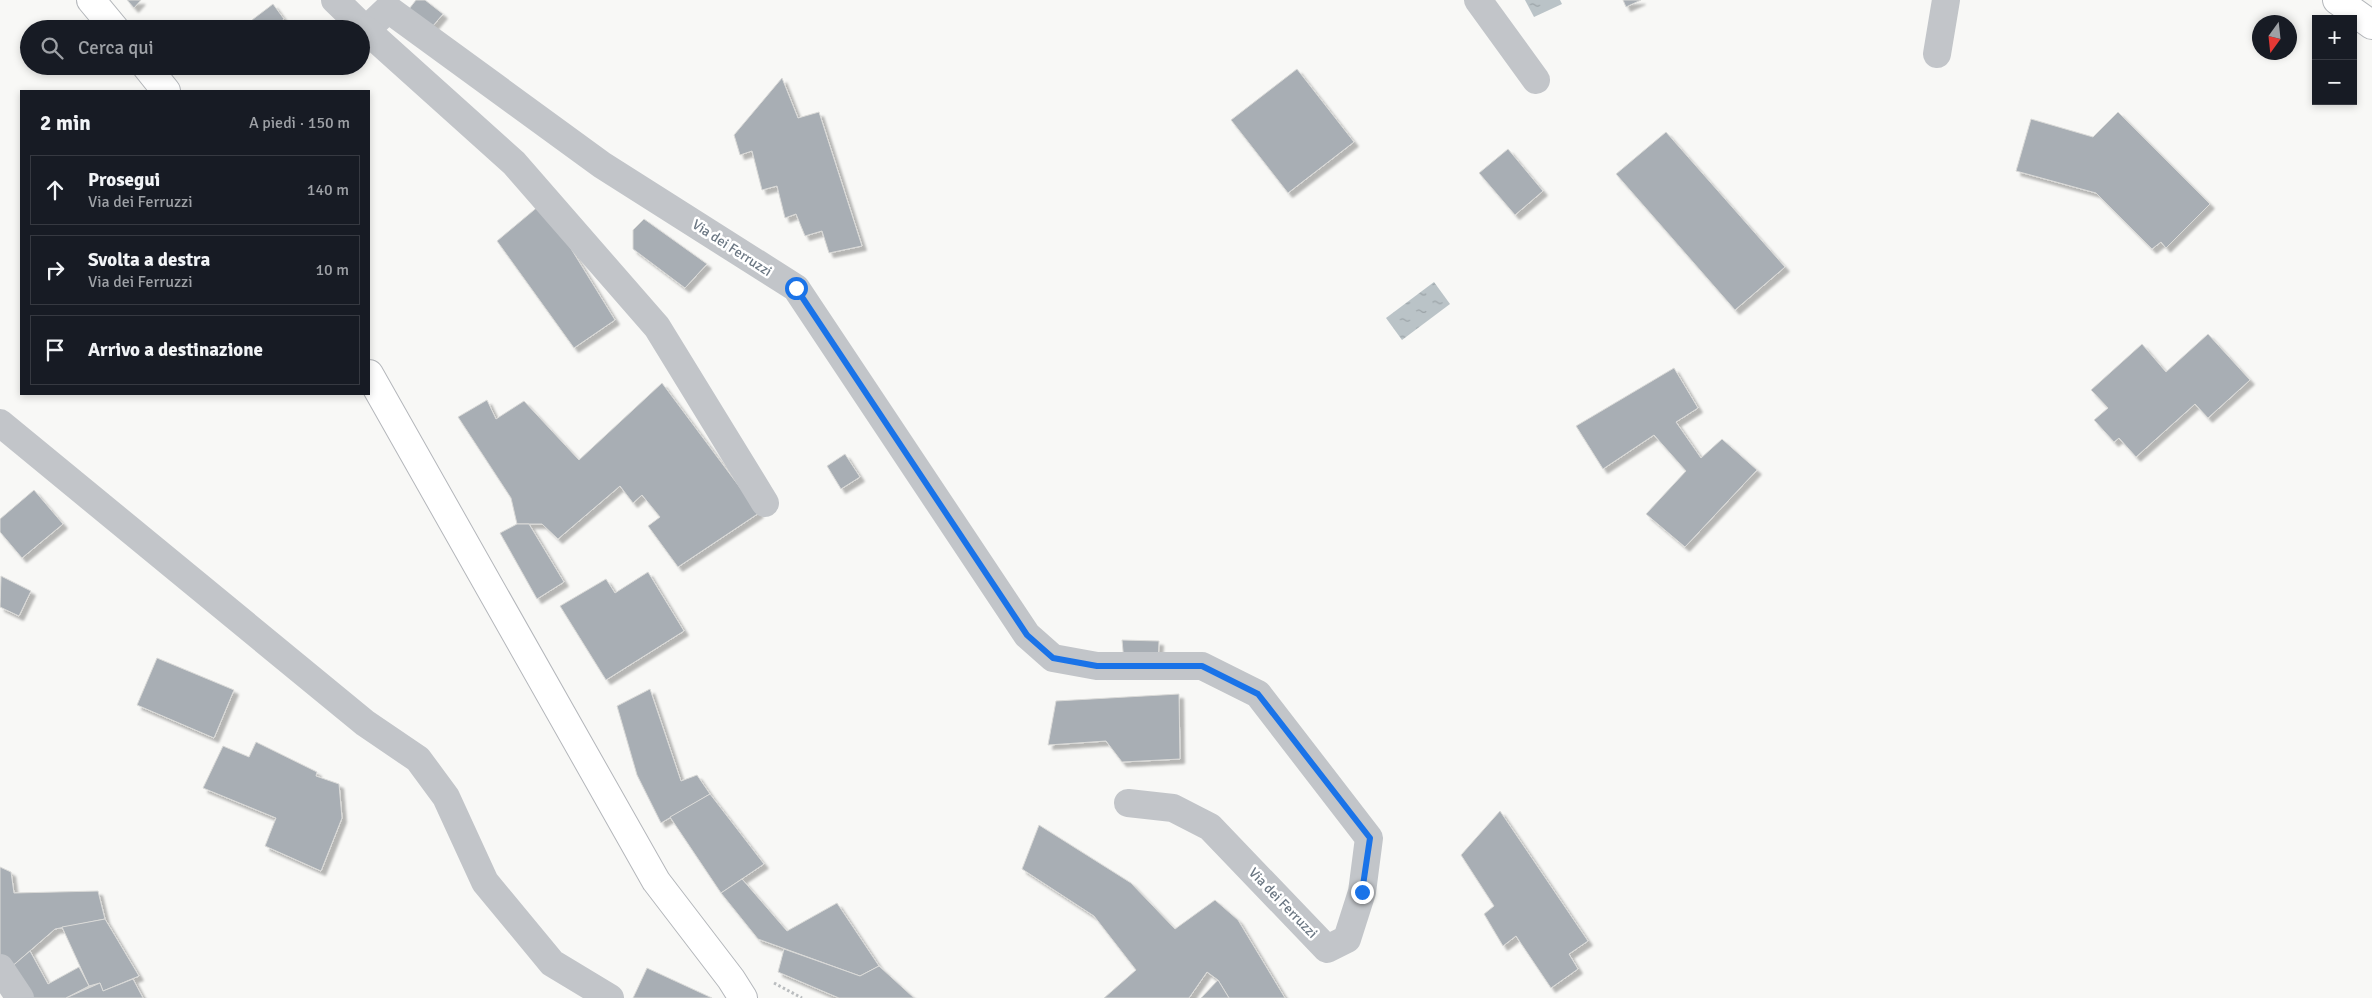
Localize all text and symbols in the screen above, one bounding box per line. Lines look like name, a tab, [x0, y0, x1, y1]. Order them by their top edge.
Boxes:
north arrow	[2252, 15, 2297, 60]
map controls	[2312, 15, 2357, 105]
button: +	[2312, 15, 2357, 60]
search box	[20, 20, 370, 75]
icon: search	[38, 34, 66, 62]
text: Cerca qui	[78, 36, 154, 60]
button: −	[2312, 60, 2357, 105]
text: 2 min	[40, 110, 91, 136]
text: A piedi · 150 m	[249, 113, 350, 133]
text: Prosegui	[88, 168, 160, 192]
icon: ahead	[41, 176, 69, 204]
text: 140 m	[307, 180, 349, 200]
text: Via dei Ferruzzi	[88, 192, 193, 212]
street label: Via dei Ferruzzi	[689, 216, 775, 280]
text: Svolta a destra	[88, 248, 210, 272]
icon: right	[41, 256, 69, 284]
text: 10 m	[315, 260, 349, 280]
text: Via dei Ferruzzi	[88, 272, 193, 292]
route start	[785, 277, 808, 300]
icon: arrive	[41, 336, 69, 364]
text: Arrivo a destinazione	[88, 338, 263, 362]
street label: Via dei Ferruzzi	[1245, 864, 1321, 942]
route end	[1351, 881, 1374, 904]

